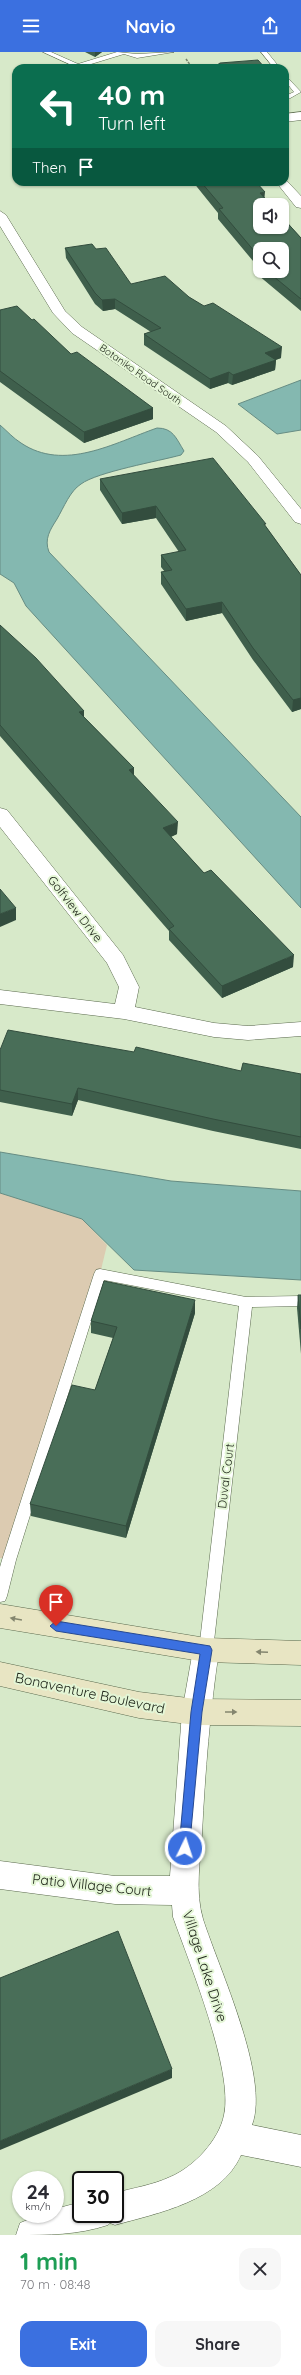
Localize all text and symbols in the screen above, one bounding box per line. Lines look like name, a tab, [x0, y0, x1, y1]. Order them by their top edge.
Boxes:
icon: menu	[20, 15, 42, 37]
text: Navio	[126, 15, 175, 38]
icon: share	[259, 15, 281, 37]
text: 40 m	[98, 77, 165, 112]
icon: left	[32, 80, 84, 132]
text: Turn left	[98, 112, 166, 135]
icon: arrive	[75, 156, 97, 178]
text: Then	[32, 158, 67, 177]
map controls	[253, 198, 289, 278]
button: sound	[253, 198, 289, 234]
button: search	[253, 242, 289, 278]
street label: Botaniko Road South	[97, 341, 184, 408]
street label: Golfview Drive	[45, 873, 106, 945]
street label: Duval Court	[214, 1442, 237, 1509]
pin	[39, 1585, 73, 1626]
icon: arrive	[45, 1591, 67, 1613]
one-way arrow	[10, 1615, 22, 1621]
one-way arrow	[256, 1648, 268, 1655]
street label: Bonaventure Boulevard	[13, 1668, 167, 1718]
one-way arrow	[225, 1709, 238, 1715]
position arrow	[164, 1827, 206, 1869]
street label: Patio Village Court	[31, 1870, 153, 1900]
street label: Village Lake Drive	[179, 1908, 232, 2024]
speed limit sign: 30	[72, 2171, 124, 2223]
text: 24	[26, 2179, 50, 2204]
text: km/h	[25, 2200, 51, 2213]
text: 1 min	[20, 2246, 78, 2276]
button: close	[239, 2248, 281, 2290]
text: 70 m · 08:48	[20, 2276, 91, 2292]
button: Exit	[20, 2321, 147, 2367]
button: Share	[155, 2321, 281, 2367]

